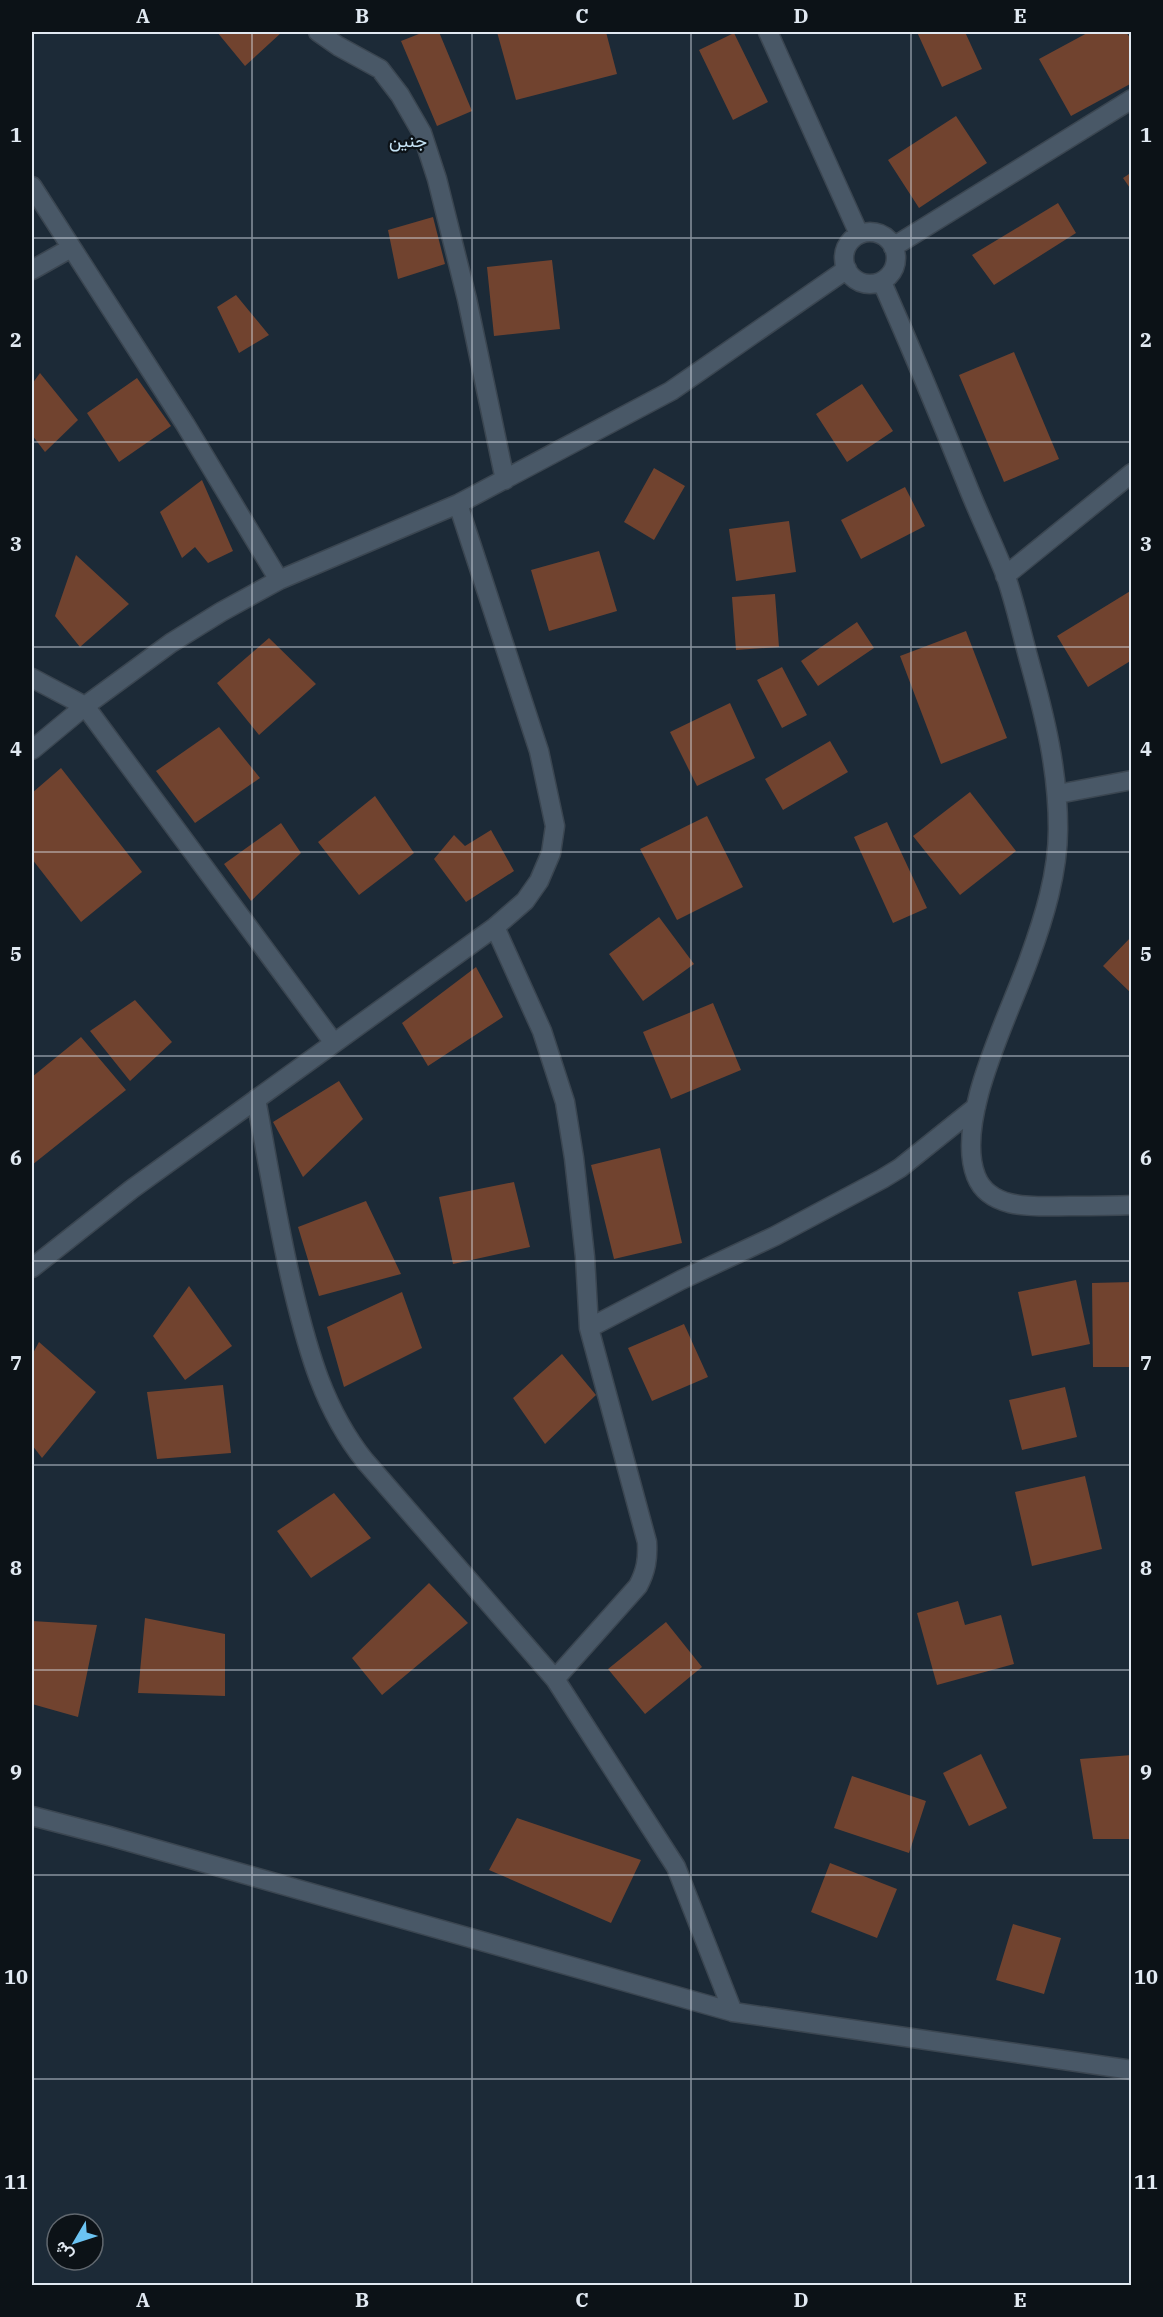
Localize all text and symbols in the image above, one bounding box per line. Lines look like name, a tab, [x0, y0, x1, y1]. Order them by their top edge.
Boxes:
text: A	[136, 2, 150, 29]
text: B	[355, 2, 369, 29]
text: C	[575, 2, 589, 29]
text: D	[793, 2, 809, 29]
text: E	[1013, 2, 1027, 29]
text: 1	[10, 121, 22, 148]
text: 1	[1140, 121, 1152, 148]
district label: جنين	[389, 129, 427, 152]
text: 2	[10, 326, 22, 353]
text: 2	[1140, 326, 1152, 353]
text: 3	[10, 530, 22, 557]
text: 3	[1140, 530, 1152, 557]
text: 4	[10, 735, 22, 762]
text: 4	[1140, 735, 1152, 762]
text: 5	[10, 940, 22, 967]
text: 5	[1140, 940, 1152, 967]
text: 6	[10, 1144, 22, 1171]
text: 6	[1140, 1144, 1152, 1171]
text: 7	[10, 1349, 22, 1376]
text: 7	[1140, 1349, 1152, 1376]
text: 8	[10, 1554, 22, 1581]
text: 8	[1140, 1554, 1152, 1581]
text: 9	[10, 1758, 22, 1785]
text: 9	[1140, 1758, 1152, 1785]
text: 10	[4, 1963, 28, 1990]
text: 10	[1134, 1963, 1158, 1990]
text: 11	[4, 2168, 28, 2195]
text: 11	[1134, 2168, 1158, 2195]
north arrow	[45, 2212, 105, 2272]
text: ش	[50, 2238, 77, 2265]
text: A	[136, 2286, 150, 2313]
text: B	[355, 2286, 369, 2313]
text: C	[575, 2286, 589, 2313]
text: D	[793, 2286, 809, 2313]
text: E	[1013, 2286, 1027, 2313]

